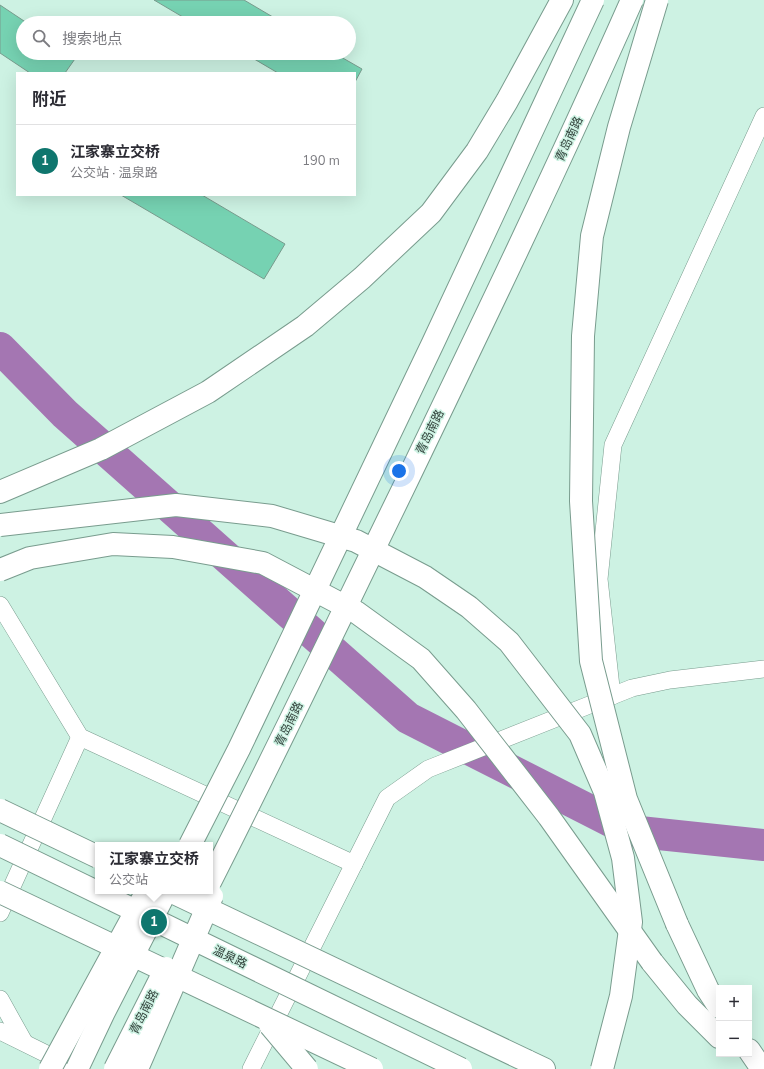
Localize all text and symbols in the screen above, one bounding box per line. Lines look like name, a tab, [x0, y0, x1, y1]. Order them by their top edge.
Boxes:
search box	[16, 16, 356, 60]
icon: search	[30, 27, 52, 49]
text: 搜索地点	[62, 29, 122, 49]
text: 附近	[32, 88, 66, 111]
street label: 青岛南路	[552, 114, 586, 164]
text: 江家寨立交桥	[70, 142, 160, 162]
text: 1	[41, 152, 49, 170]
text: 190 m	[302, 152, 340, 170]
text: 公交站 · 温泉路	[70, 164, 158, 182]
street label: 青岛南路	[412, 407, 448, 457]
your location	[389, 461, 409, 481]
street label: 青岛南路	[271, 699, 307, 749]
popup	[95, 842, 213, 894]
text: 江家寨立交桥	[109, 849, 199, 869]
text: 公交站	[109, 871, 148, 889]
pin: 1	[141, 907, 167, 937]
street label: 温泉路	[210, 942, 250, 972]
map controls	[716, 985, 752, 1057]
button: +	[716, 985, 752, 1021]
street label: 青岛南路	[126, 987, 162, 1037]
button: −	[716, 1021, 752, 1057]

